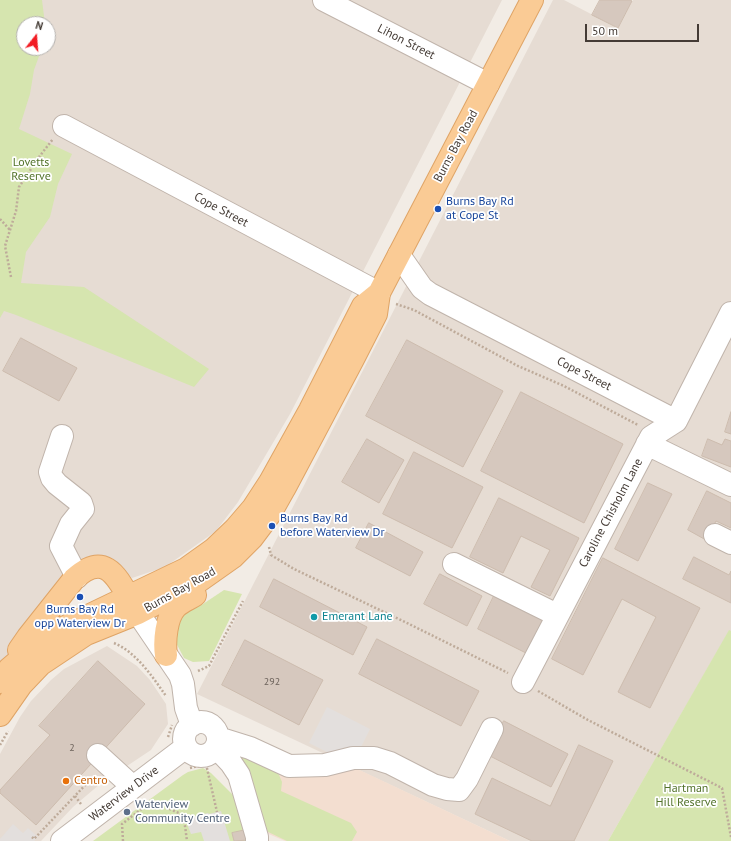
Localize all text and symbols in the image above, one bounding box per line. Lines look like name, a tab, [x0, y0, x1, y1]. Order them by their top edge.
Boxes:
north arrow	[16, 16, 56, 56]
scale bar	[587, 16, 701, 42]
text: N	[34, 18, 45, 33]
street label: Lihon Street	[375, 21, 437, 63]
text: 50 m	[592, 23, 618, 38]
street label: Burns Bay Road	[431, 108, 481, 184]
park label: Lovetts Reserve	[11, 156, 51, 184]
street label: Cope Street	[191, 190, 251, 230]
place label: Burns Bay Rd at Cope St	[446, 195, 514, 223]
marker: Burns Bay Rd at Cope St	[433, 204, 443, 214]
street label: Cope Street	[554, 354, 614, 394]
street label: Caroline Chisholm Lane	[576, 456, 646, 570]
place label: Burns Bay Rd before Waterview Dr	[280, 512, 385, 540]
marker: Burns Bay Rd before Waterview Dr	[267, 521, 277, 531]
street label: Burns Bay Road	[142, 564, 218, 616]
marker: Burns Bay Rd opp Waterview Dr	[75, 592, 85, 602]
place label: Burns Bay Rd opp Waterview Dr	[34, 603, 126, 631]
place label: Emerant Lane	[322, 610, 393, 624]
marker: Emerant Lane	[309, 612, 319, 622]
house number: 292	[264, 676, 280, 688]
house number: 2	[69, 742, 75, 754]
street label: Waterview Drive	[86, 763, 162, 825]
place label: Centro	[74, 774, 108, 788]
marker: Centro	[61, 776, 71, 786]
park label: Hartman Hill Reserve	[655, 782, 717, 810]
place label: Waterview Community Centre	[135, 798, 230, 826]
marker: Waterview Community Centre	[122, 807, 132, 817]

